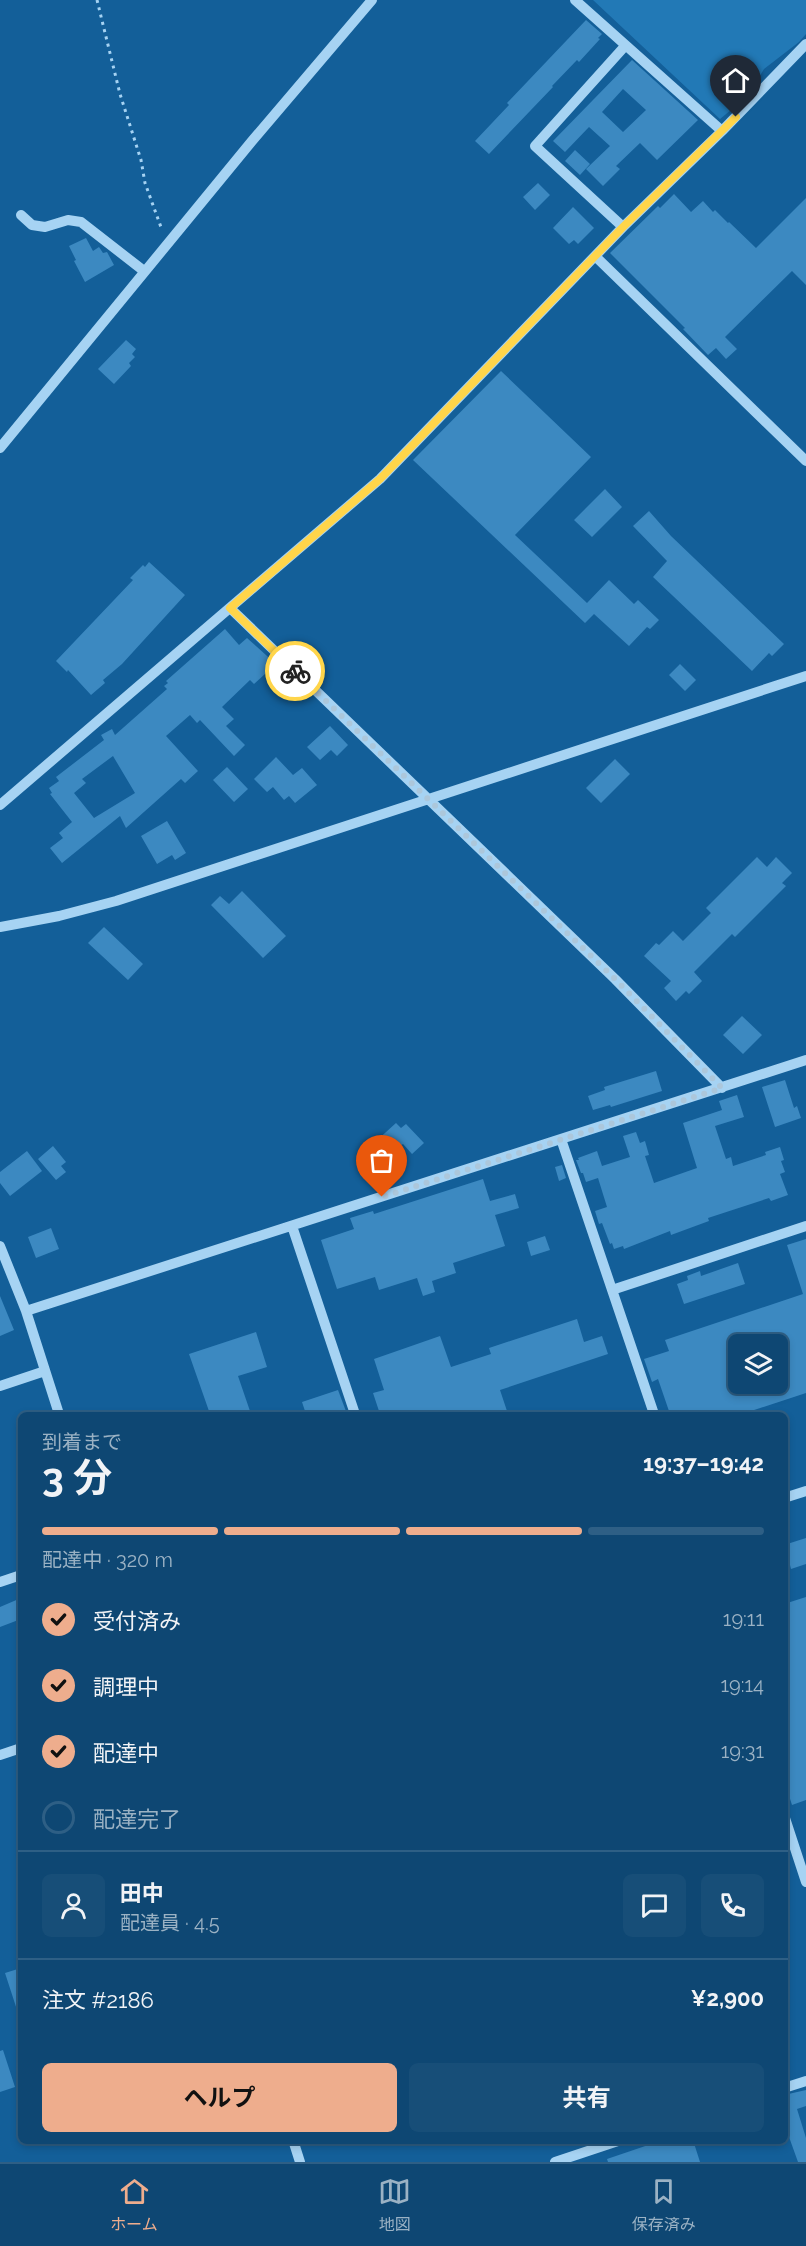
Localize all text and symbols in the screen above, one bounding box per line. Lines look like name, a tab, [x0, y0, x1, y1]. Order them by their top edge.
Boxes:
pin	[710, 55, 761, 117]
icon: home	[719, 64, 752, 97]
courier	[265, 641, 325, 701]
icon: bike	[279, 655, 312, 688]
pin	[356, 1135, 407, 1197]
icon: bag	[365, 1144, 398, 1177]
map controls	[728, 1334, 788, 1394]
button: layers	[728, 1334, 788, 1394]
text: 到着まで	[42, 1430, 122, 1454]
text: 19:37–19:42	[643, 1450, 764, 1476]
text: 3 分	[42, 1454, 112, 1500]
text: 配達中 · 320 m	[42, 1548, 173, 1572]
icon: check	[42, 1603, 75, 1636]
text: 19:11	[723, 1607, 764, 1631]
text: 受付済み	[93, 1608, 181, 1634]
icon: check	[42, 1669, 75, 1702]
text: 19:14	[720, 1673, 764, 1697]
text: 調理中	[93, 1674, 159, 1700]
icon: check	[42, 1735, 75, 1768]
text: 19:31	[721, 1739, 764, 1763]
text: 配達中	[93, 1740, 159, 1766]
text: 配達完了	[93, 1806, 181, 1832]
button: person	[42, 1874, 105, 1937]
button: chat	[623, 1874, 686, 1937]
button: phone	[701, 1874, 764, 1937]
text: 田中	[120, 1880, 164, 1906]
text: 配達員 · 4.5	[120, 1911, 220, 1935]
text: ¥2,900	[691, 1985, 764, 2011]
text: 注文 #2186	[42, 1987, 154, 2013]
button: ヘルプ	[42, 2063, 397, 2132]
button: 共有	[409, 2063, 764, 2132]
tab: ホーム	[110, 2175, 158, 2235]
tab: 地図	[378, 2175, 411, 2235]
tab: 保存済み	[632, 2175, 696, 2235]

